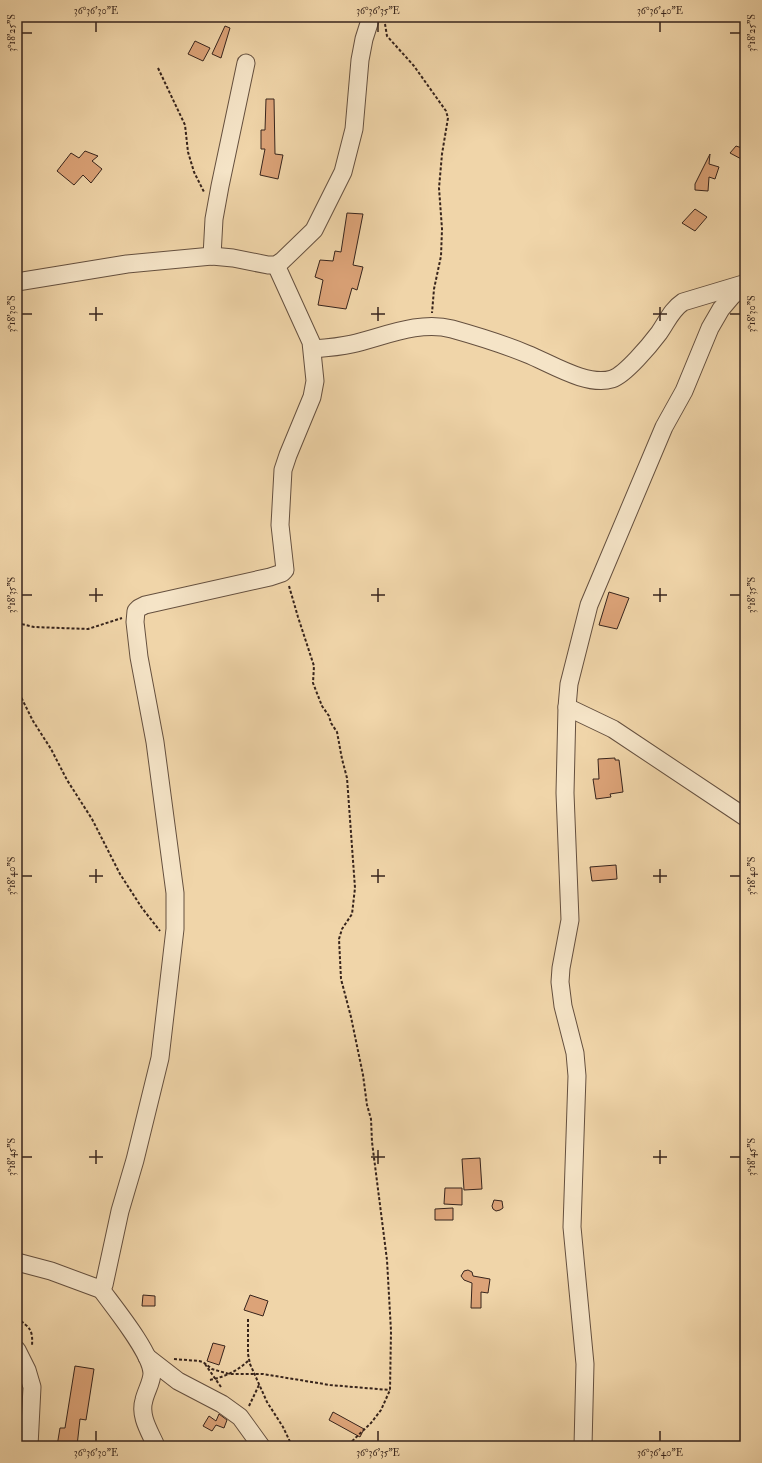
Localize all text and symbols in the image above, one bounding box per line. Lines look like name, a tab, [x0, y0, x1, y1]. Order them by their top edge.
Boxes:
text: 36°36'30"E	[74, 5, 118, 17]
text: 36°36'35"E	[356, 5, 400, 17]
text: 36°36'40"E	[637, 5, 683, 17]
text: 3°18'25"S	[6, 14, 18, 52]
text: 3°18'25"S	[746, 14, 758, 52]
text: 3°18'30"S	[6, 295, 18, 333]
text: 3°18'30"S	[746, 295, 758, 333]
text: 3°18'35"S	[6, 577, 18, 613]
text: 3°18'35"S	[746, 577, 758, 613]
text: 3°18'40"S	[6, 857, 18, 895]
text: 3°18'40"S	[746, 857, 758, 895]
text: 3°18'45"S	[6, 1138, 18, 1176]
text: 3°18'45"S	[746, 1138, 758, 1176]
text: 36°36'30"E	[74, 1447, 118, 1459]
text: 36°36'35"E	[356, 1447, 400, 1459]
text: 36°36'40"E	[637, 1447, 683, 1459]

